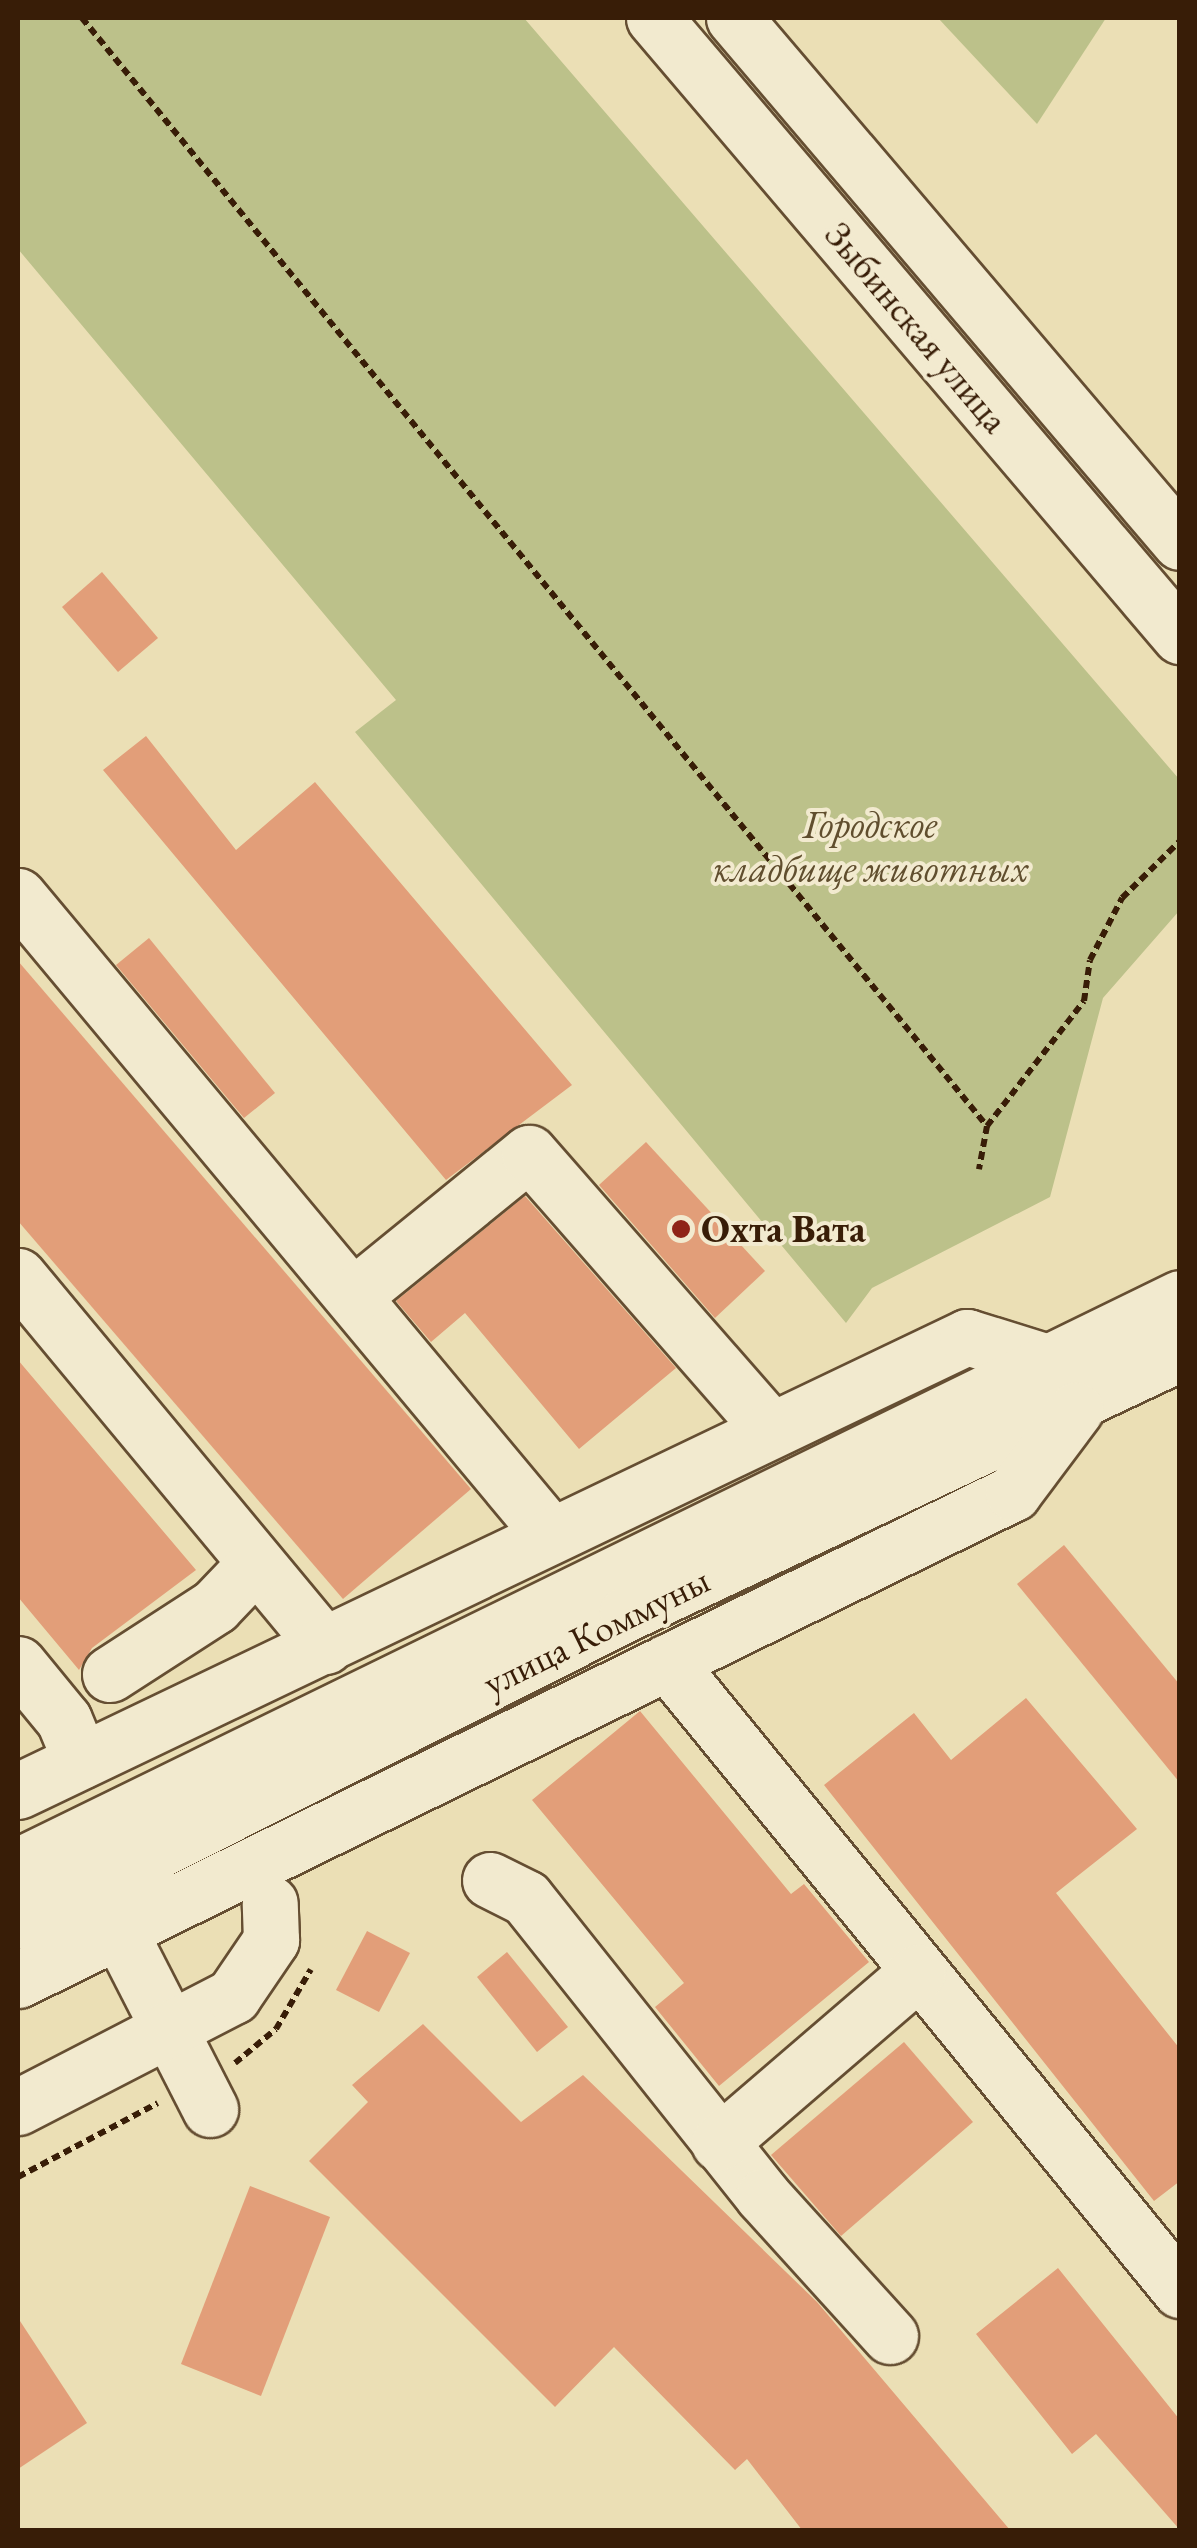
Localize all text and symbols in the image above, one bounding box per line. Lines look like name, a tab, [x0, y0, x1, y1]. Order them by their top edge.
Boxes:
street label: Зыбинская улица	[816, 212, 1018, 442]
park label: Городское кладбище животных	[712, 801, 1028, 891]
place label: Охта Вата	[701, 1206, 866, 1252]
marker: Охта Вата	[670, 1218, 692, 1240]
street label: улица Коммуны	[475, 1557, 717, 1705]

